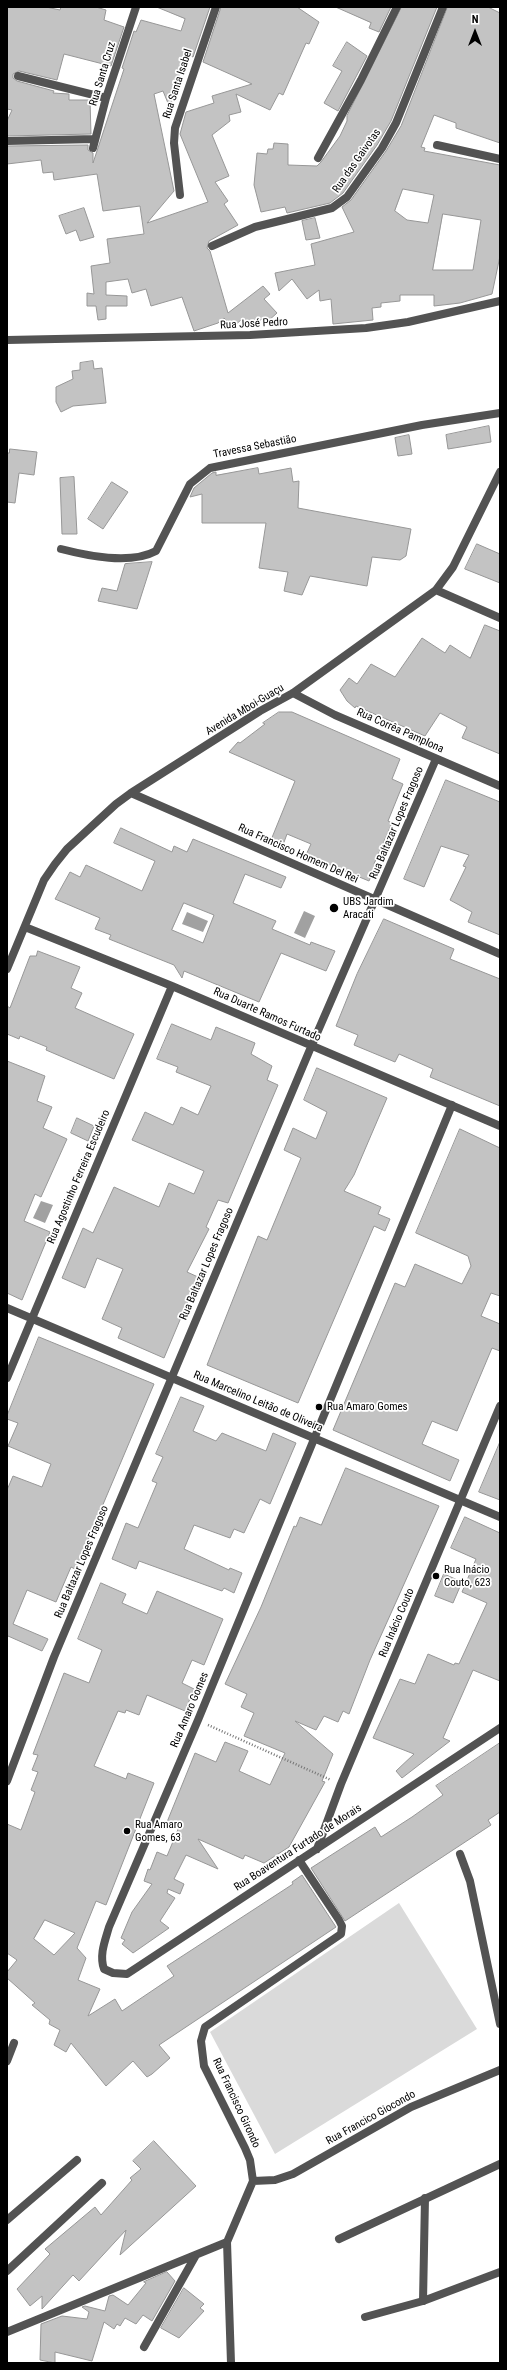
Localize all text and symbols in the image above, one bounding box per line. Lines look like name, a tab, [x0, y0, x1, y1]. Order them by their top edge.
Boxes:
north arrow	[455, 12, 495, 52]
text: N	[472, 13, 478, 26]
street label: Rua Santa Cruz	[87, 40, 119, 108]
street label: Rua Santa Isabel	[161, 48, 195, 120]
street label: Rua das Gaivotas	[330, 126, 384, 196]
street label: Rua José Pedro	[220, 316, 288, 332]
street label: Travessa Sebastião	[212, 432, 298, 462]
street label: Avenida Mboi-Guaçu	[203, 681, 287, 739]
street label: Rua Corrêa Pamplona	[354, 706, 446, 756]
street label: Rua Baltazar Lopes Fragoso	[367, 765, 427, 881]
street label: Rua Francisco Homem Del Rei	[236, 821, 360, 887]
place label: UBS Jardim Aracati	[343, 895, 394, 921]
marker: UBS Jardim Aracati	[328, 902, 340, 914]
street label: Rua Duarte Ramos Furtado	[211, 985, 323, 1045]
street label: Rua Agostinho Ferreira Escudeiro	[45, 1108, 113, 1246]
street label: Rua Baltazar Lopes Fragoso	[177, 1206, 237, 1322]
street label: Rua Marcelino Leitão de Oliveira	[191, 1369, 325, 1435]
place label: Rua Amaro Gomes	[327, 1400, 408, 1414]
marker: Rua Amaro Gomes	[314, 1402, 324, 1412]
street label: Rua Baltazar Lopes Fragoso	[52, 1504, 112, 1620]
place label: Rua Inácio Couto, 623	[444, 1563, 491, 1589]
marker: Rua Inácio Couto, 623	[431, 1571, 441, 1581]
street label: Rua Inácio Couto	[377, 1587, 417, 1659]
street label: Rua Amaro Gomes	[168, 1670, 212, 1750]
street label: Rua Boaventura Furtado de Morais	[232, 1802, 364, 1894]
place label: Rua Amaro Gomes, 63	[135, 1818, 183, 1844]
marker: Rua Amaro Gomes, 63	[122, 1826, 132, 1836]
street label: Rua Francisco Girondo	[209, 2056, 263, 2150]
street label: Rua Francico Giocondo	[324, 2088, 418, 2148]

